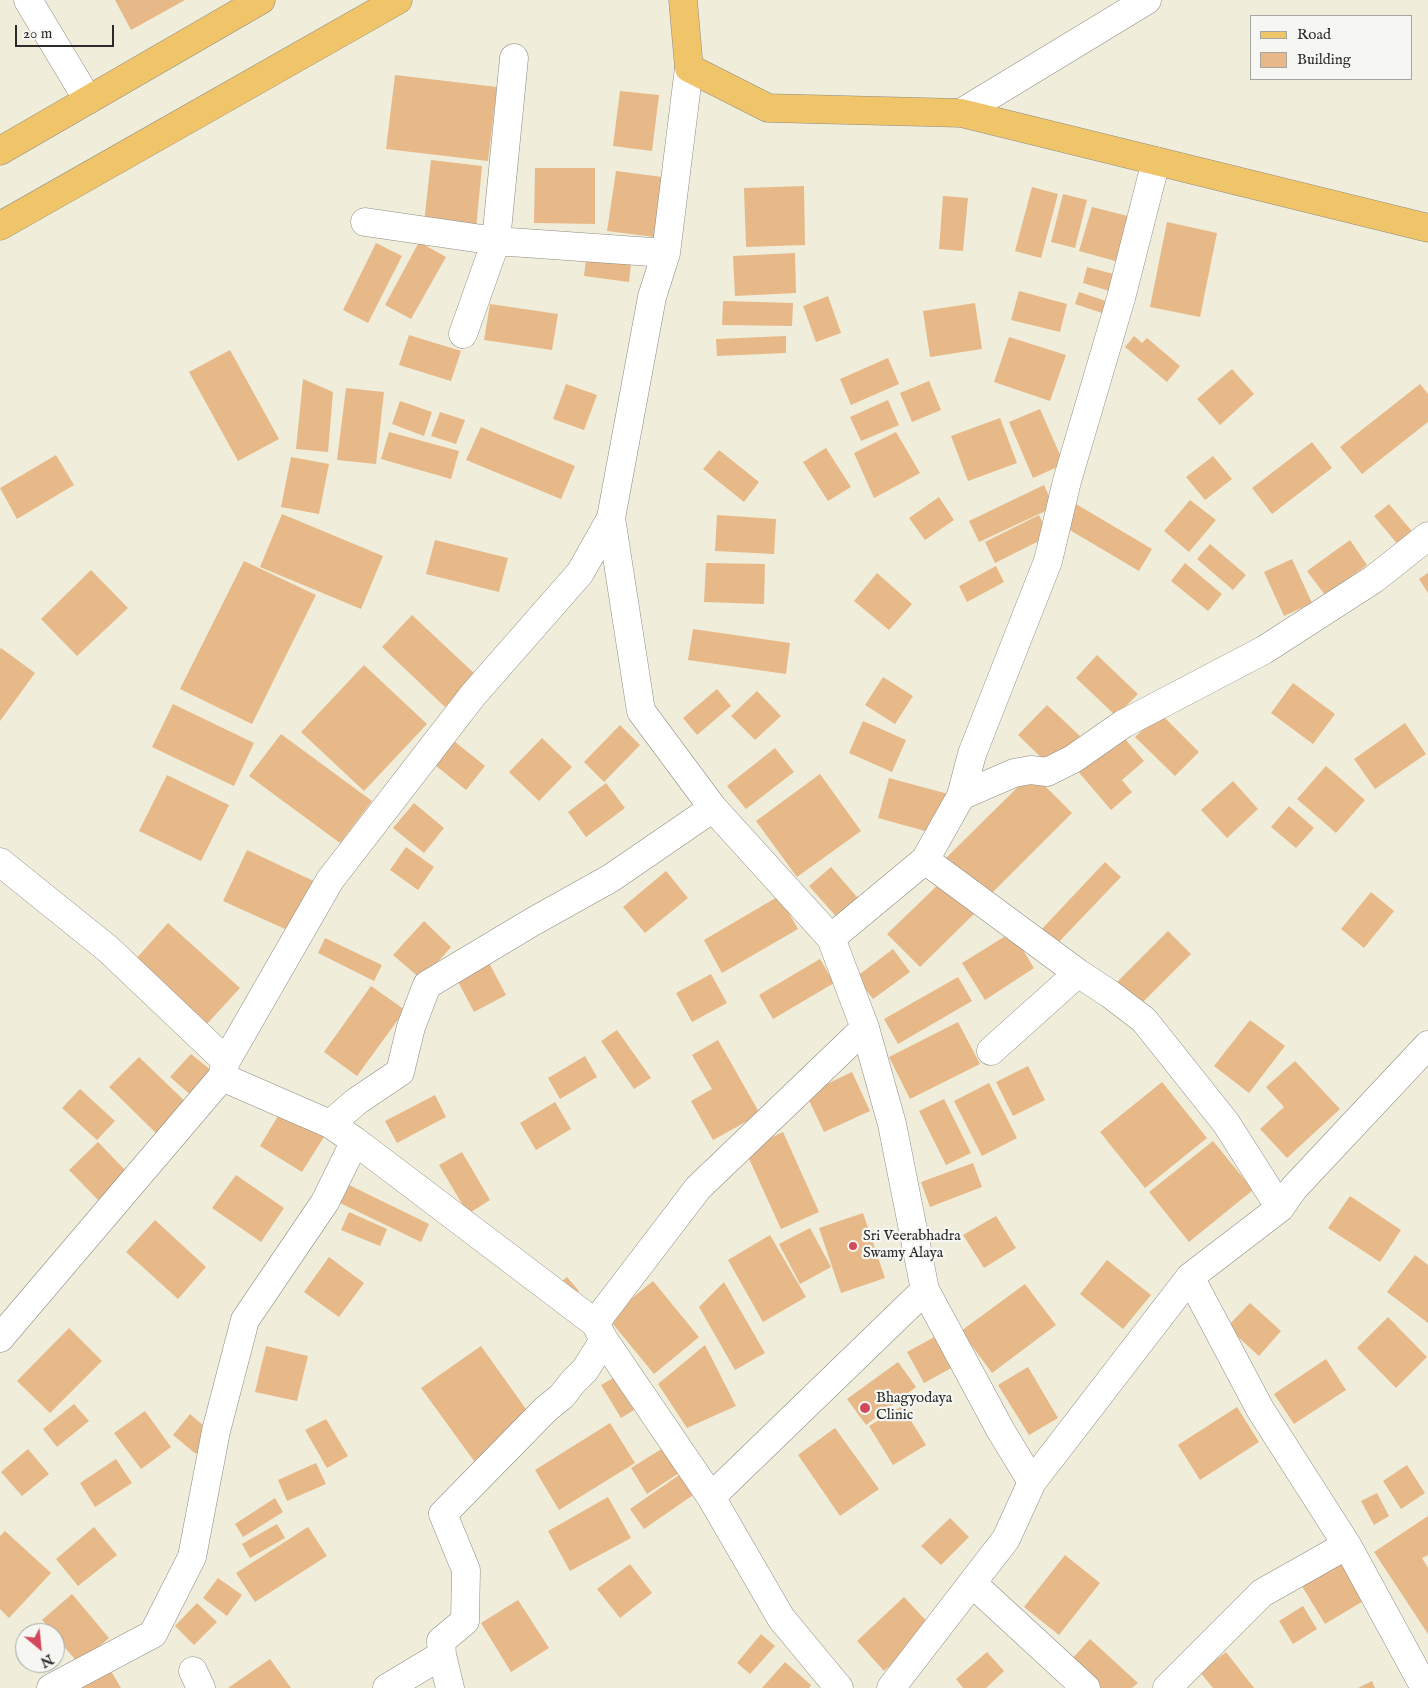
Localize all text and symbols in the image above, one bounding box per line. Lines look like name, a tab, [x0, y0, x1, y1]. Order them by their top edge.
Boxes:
scale bar	[18, 15, 116, 47]
legend	[1250, 15, 1413, 80]
text: 20 m	[23, 24, 52, 43]
text: Road	[1297, 25, 1331, 44]
text: Building	[1297, 50, 1351, 69]
place label: Sri Veerabhadra Swamy Alaya	[863, 1228, 961, 1263]
marker: Sri Veerabhadra Swamy Alaya	[847, 1240, 859, 1252]
place label: Bhagyodaya Clinic	[876, 1390, 952, 1425]
marker: Bhagyodaya Clinic	[858, 1401, 872, 1415]
north arrow	[15, 1623, 65, 1673]
text: N	[37, 1650, 56, 1671]

